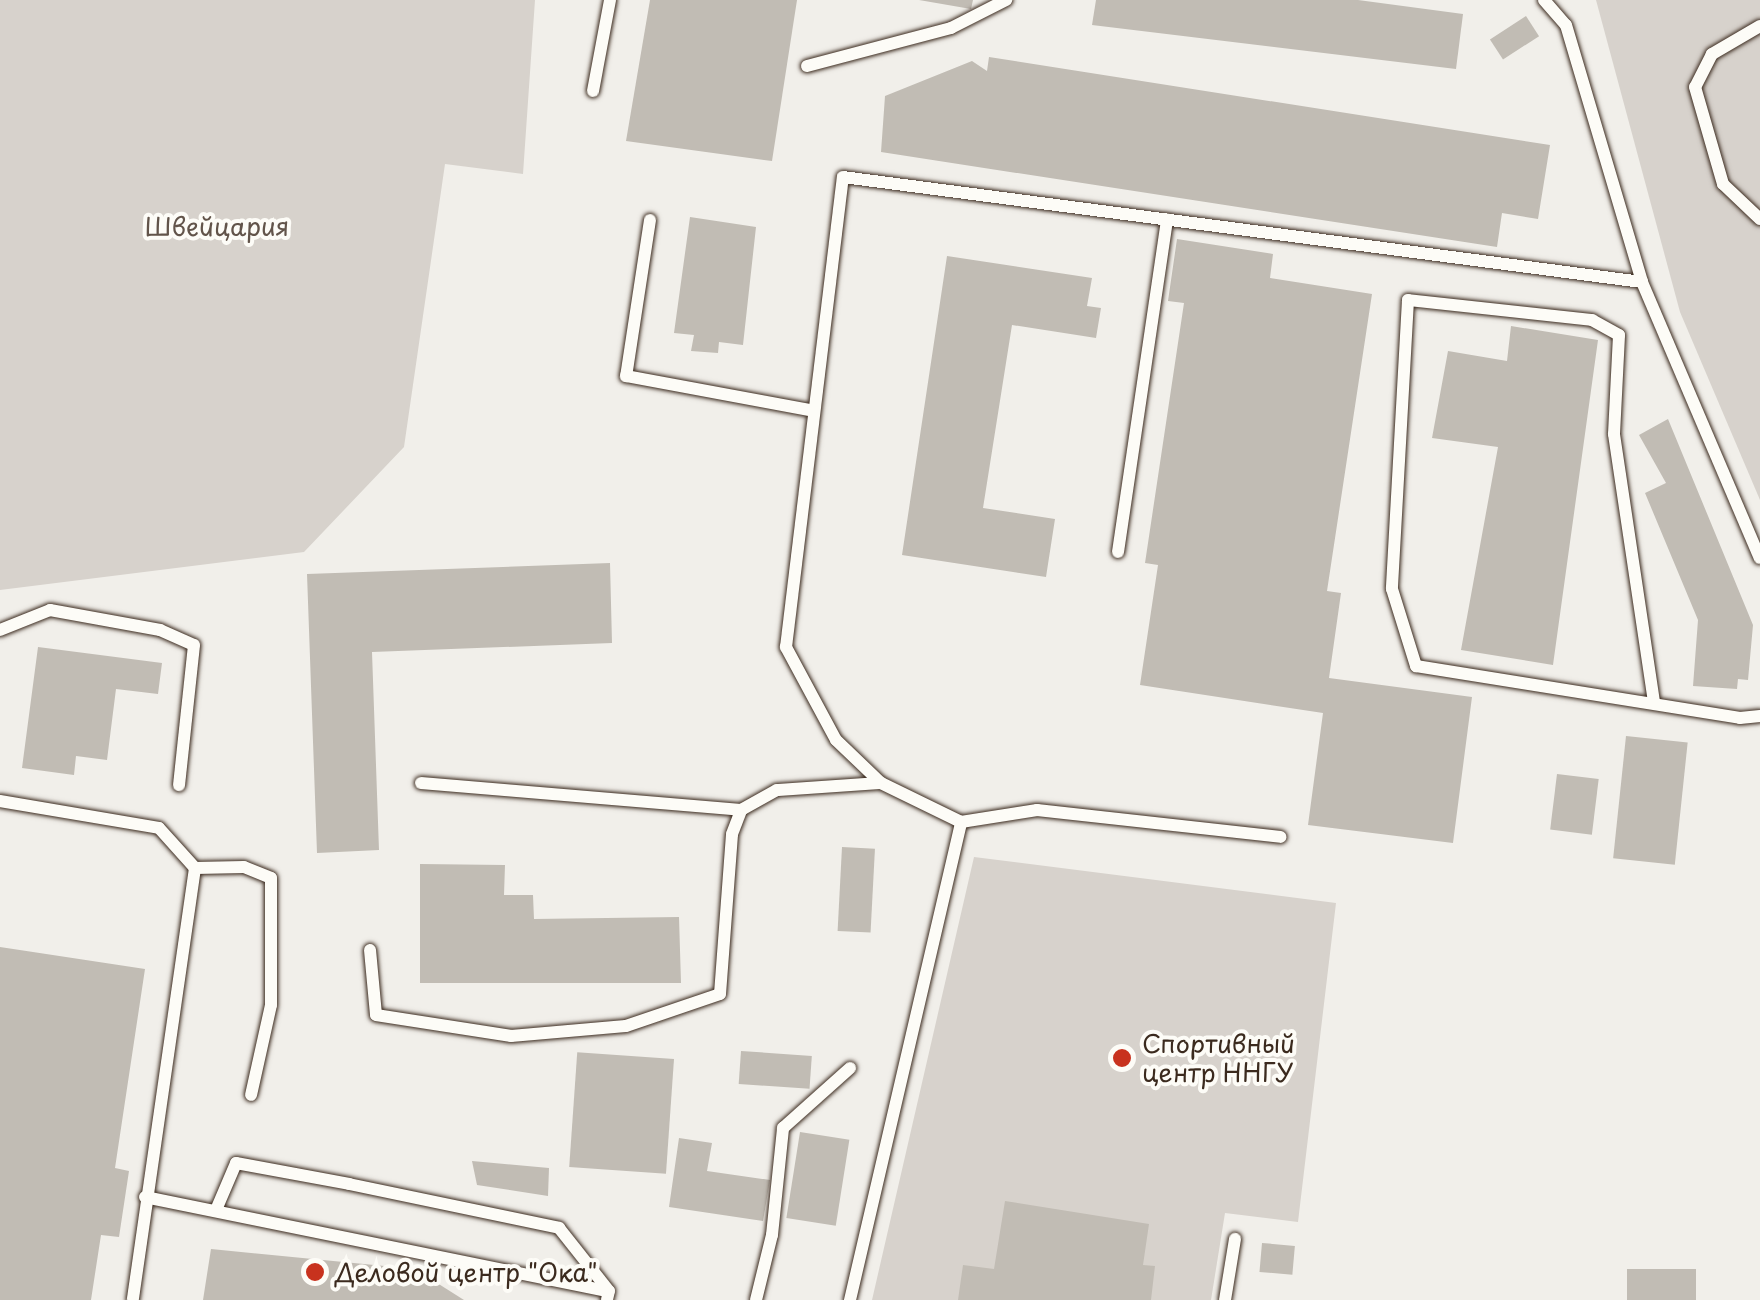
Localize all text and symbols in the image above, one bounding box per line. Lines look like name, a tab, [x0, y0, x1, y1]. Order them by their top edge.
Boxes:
park label: Швейцария	[145, 211, 289, 241]
place label: Спортивный центр ННГУ	[1142, 1029, 1295, 1088]
marker: Спортивный центр ННГУ	[1111, 1047, 1133, 1069]
place label: Деловой центр "Ока"	[335, 1257, 599, 1287]
marker: Деловой центр "Ока"	[304, 1261, 326, 1283]

